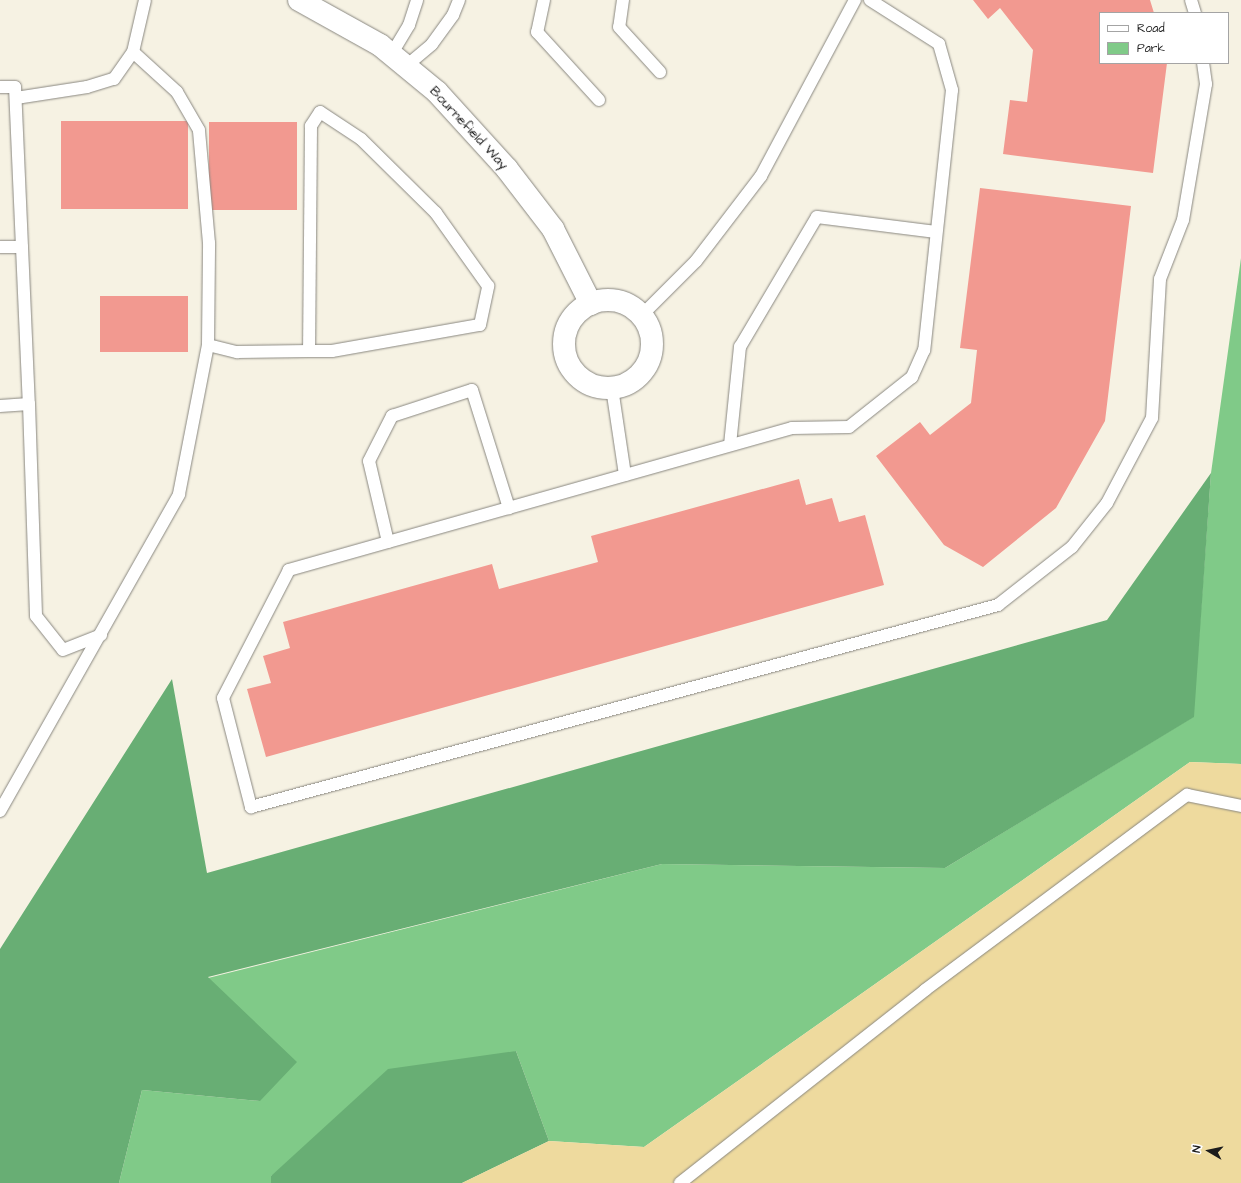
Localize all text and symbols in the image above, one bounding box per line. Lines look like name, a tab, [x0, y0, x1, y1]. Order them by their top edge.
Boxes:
legend	[1099, 12, 1229, 64]
text: Road	[1137, 20, 1165, 37]
text: Park	[1137, 40, 1165, 57]
street label: Bournefield Way	[426, 83, 512, 173]
north arrow	[1189, 1131, 1229, 1171]
text: N	[1189, 1144, 1205, 1154]

